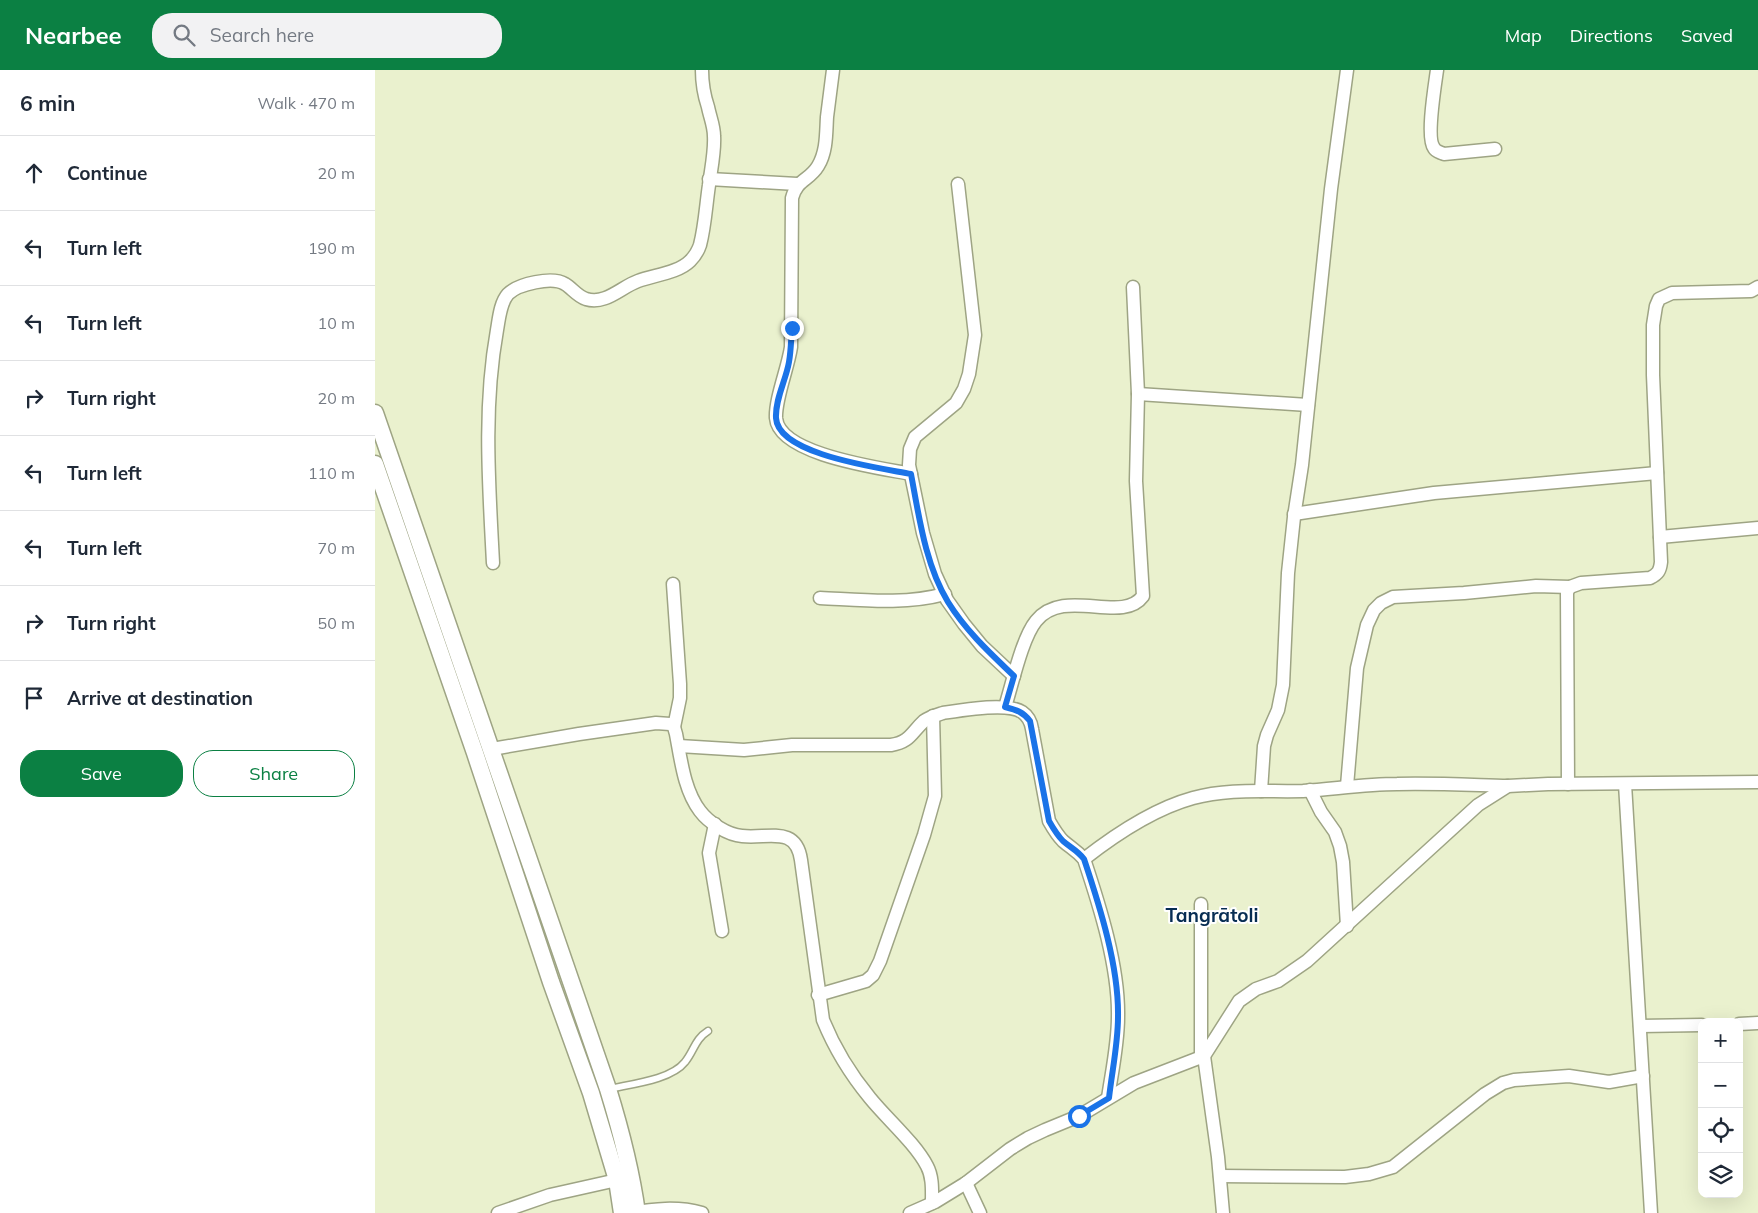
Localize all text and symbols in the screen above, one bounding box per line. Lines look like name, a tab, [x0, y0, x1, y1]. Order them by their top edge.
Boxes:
search box	[152, 13, 502, 58]
text: Nearbee	[25, 20, 122, 50]
icon: search	[170, 21, 198, 49]
text: Search here	[210, 23, 314, 47]
text: Map	[1505, 24, 1542, 47]
text: Directions	[1570, 24, 1653, 47]
text: Saved	[1681, 24, 1733, 47]
text: 6 min	[20, 90, 75, 116]
text: Walk · 470 m	[257, 93, 355, 113]
icon: ahead	[20, 159, 48, 187]
text: Continue	[67, 161, 147, 185]
text: 20 m	[318, 163, 355, 183]
icon: left	[20, 234, 48, 262]
text: Turn left	[67, 236, 142, 260]
text: 190 m	[308, 238, 355, 258]
icon: left	[20, 309, 48, 337]
text: Turn left	[67, 311, 142, 335]
text: 10 m	[318, 313, 355, 333]
route end	[781, 317, 804, 340]
icon: right	[20, 384, 48, 412]
text: Turn right	[67, 386, 156, 410]
text: 20 m	[318, 388, 355, 408]
icon: left	[20, 459, 48, 487]
text: Turn left	[67, 461, 142, 485]
text: 110 m	[308, 463, 355, 483]
icon: left	[20, 534, 48, 562]
text: Turn left	[67, 536, 142, 560]
text: 70 m	[318, 538, 355, 558]
icon: right	[20, 609, 48, 637]
text: Turn right	[67, 611, 156, 635]
text: 50 m	[318, 613, 355, 633]
icon: arrive	[20, 684, 48, 712]
text: Arrive at destination	[67, 686, 253, 710]
button: Save	[20, 750, 183, 797]
button: Share	[193, 750, 355, 797]
district label: Tangrātoli	[1166, 903, 1258, 927]
map controls	[1698, 1018, 1743, 1198]
button: +	[1698, 1018, 1743, 1063]
button: −	[1698, 1063, 1743, 1108]
route start	[1068, 1105, 1091, 1128]
button: locate	[1698, 1108, 1743, 1153]
button: layers	[1698, 1153, 1743, 1198]

